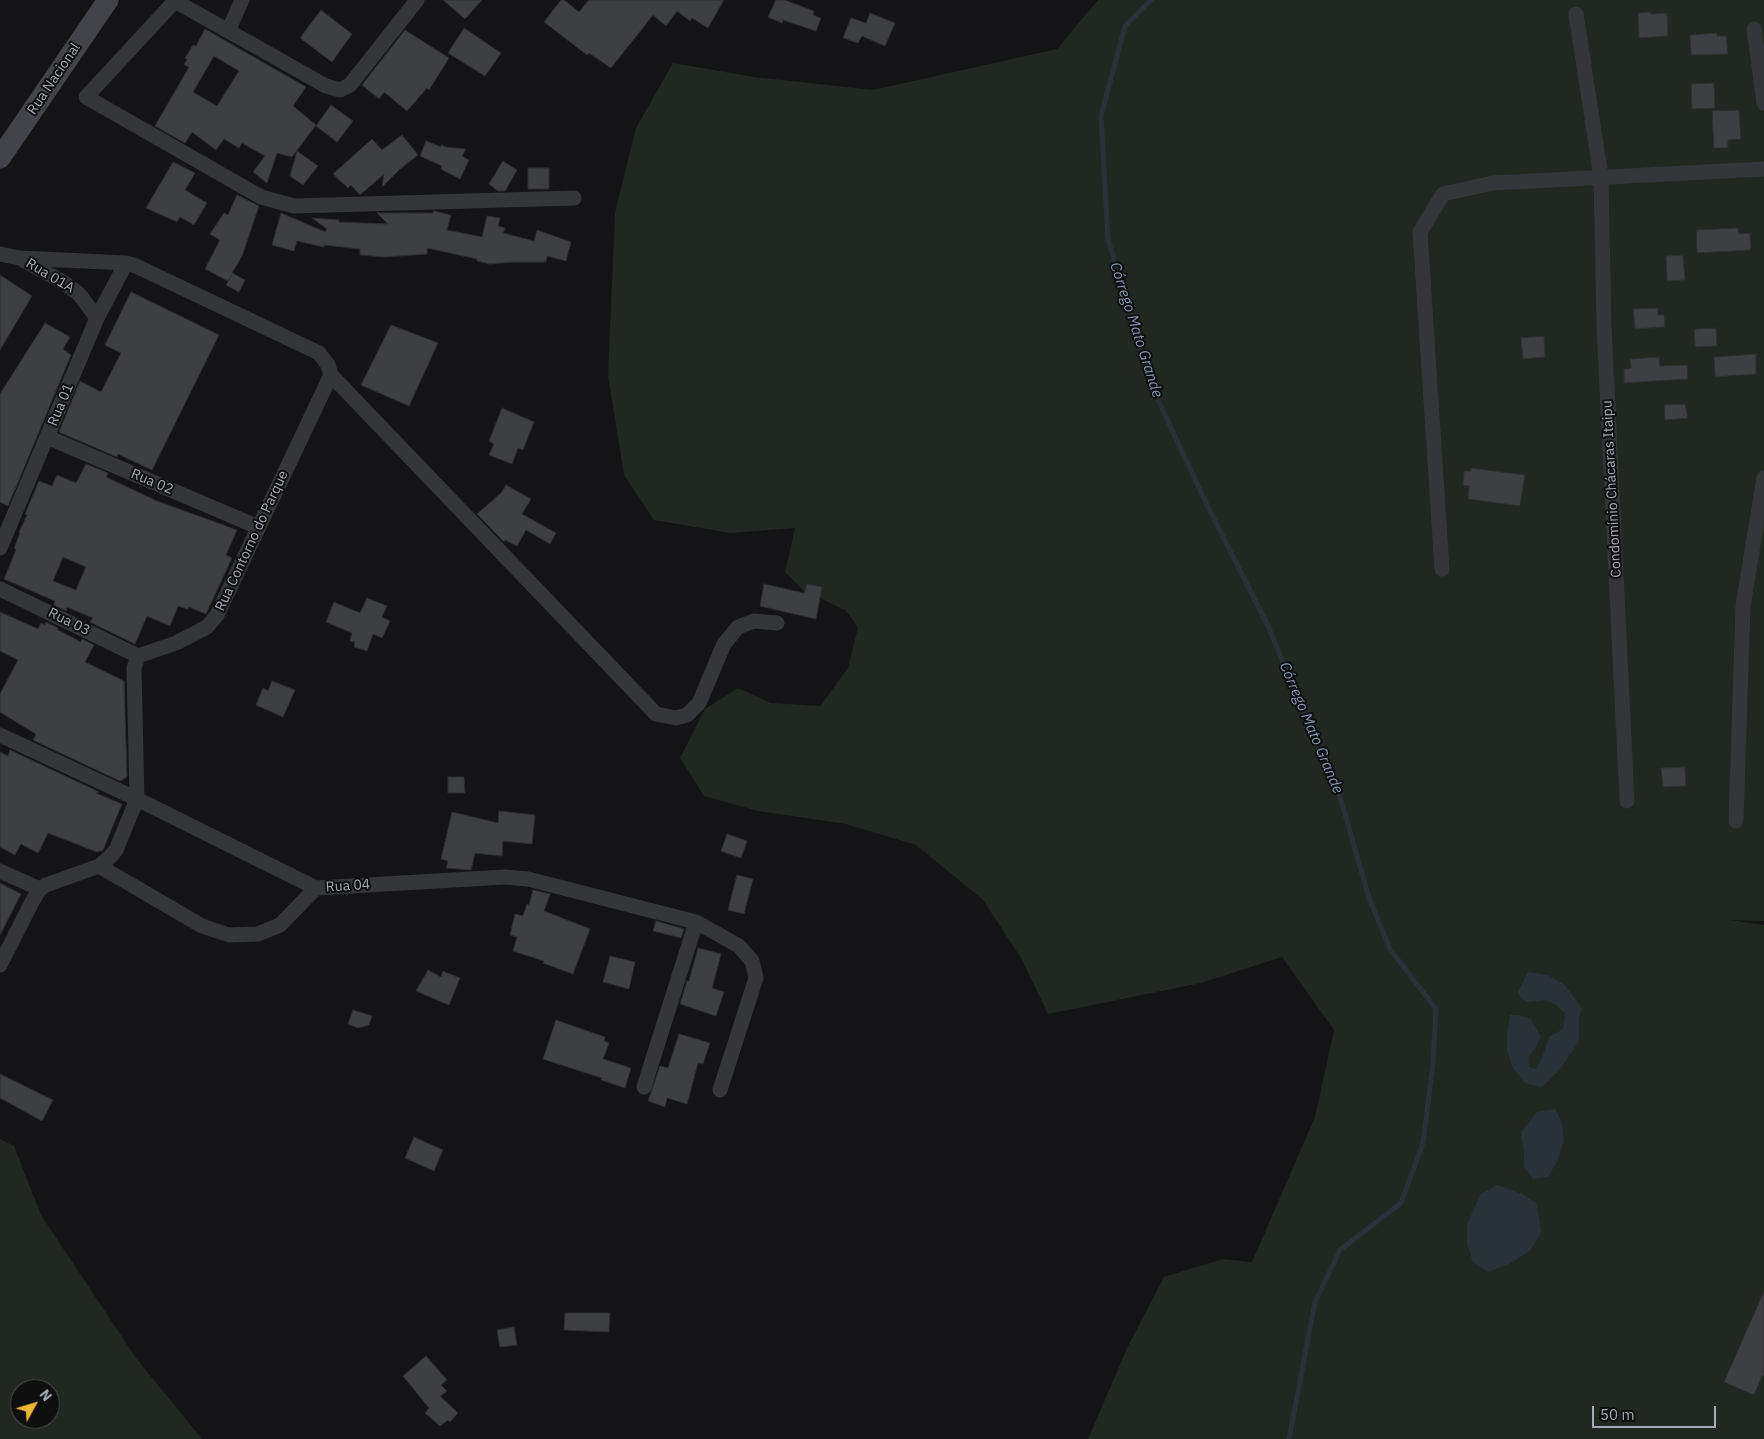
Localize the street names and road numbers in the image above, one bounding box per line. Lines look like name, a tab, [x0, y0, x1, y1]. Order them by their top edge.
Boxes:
street label: Rua Nacional	[24, 40, 84, 118]
street label: Rua 01A	[23, 255, 77, 297]
street label: Rua 01	[45, 381, 77, 429]
street label: Condomínio Chácaras Itaipu	[1599, 400, 1625, 578]
street label: Rua 02	[128, 466, 176, 498]
street label: Rua Contorno do Parque	[212, 468, 292, 614]
street label: Rua 03	[45, 605, 93, 639]
street label: Rua 04	[325, 876, 371, 896]

